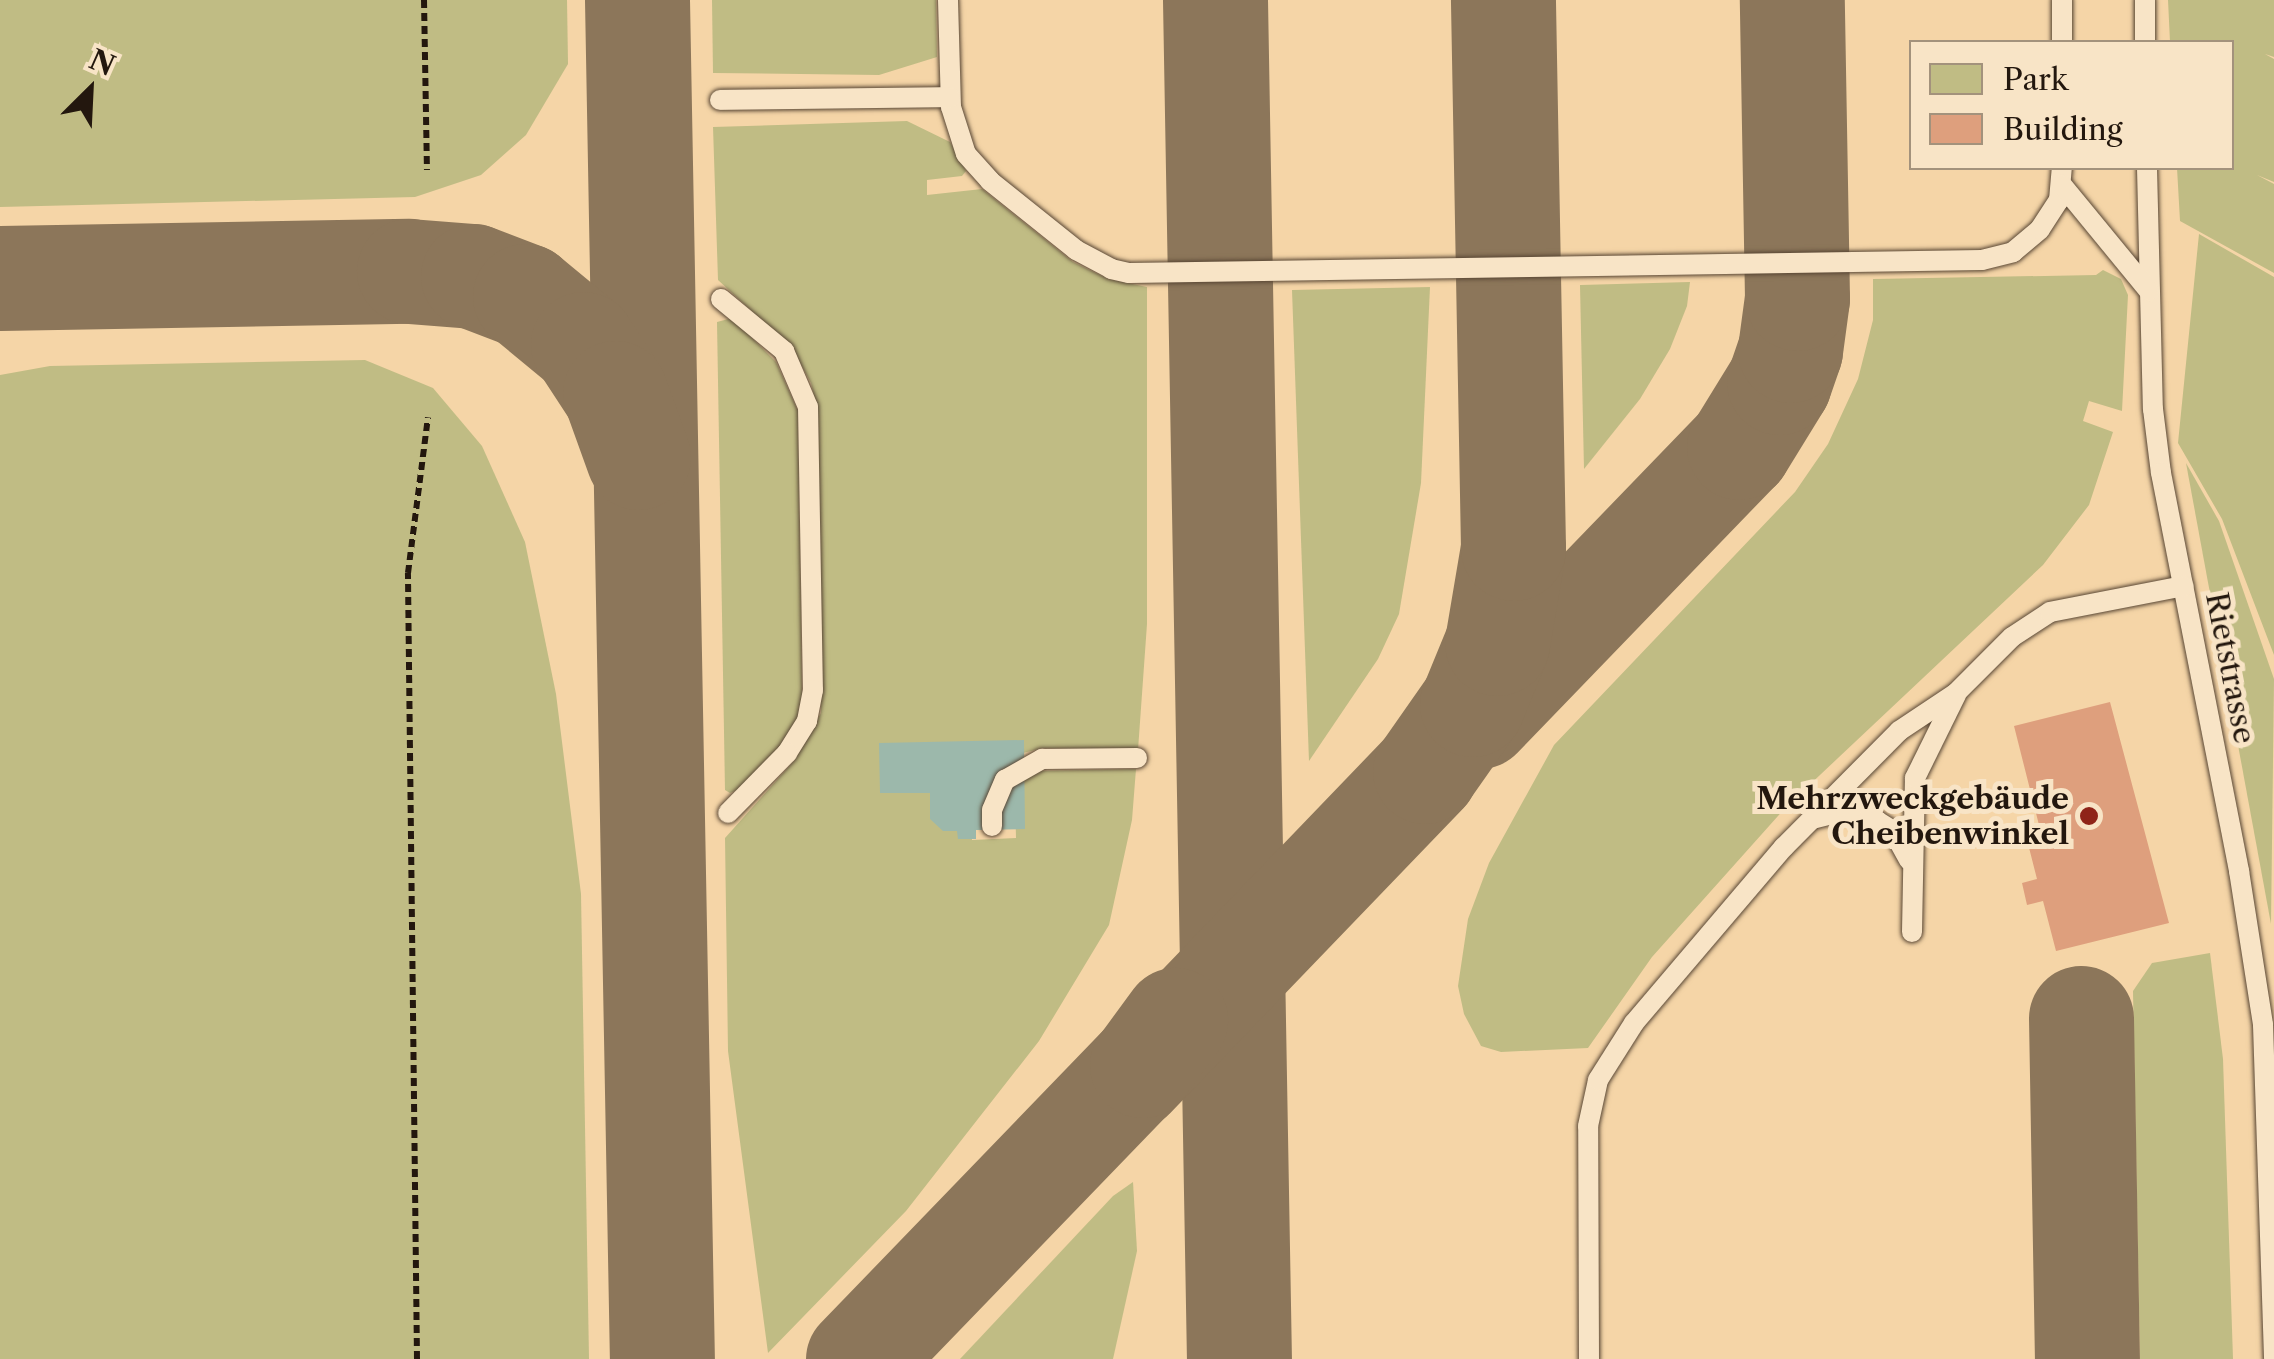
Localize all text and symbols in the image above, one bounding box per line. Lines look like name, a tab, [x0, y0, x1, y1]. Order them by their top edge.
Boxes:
north arrow	[40, 40, 140, 140]
legend	[1909, 40, 2234, 170]
text: N	[84, 42, 120, 83]
text: Park	[2003, 61, 2068, 98]
text: Building	[2003, 111, 2123, 148]
street label: Rietstrasse	[2198, 589, 2262, 747]
place label: Mehrzweckgebäude Cheibenwinkel	[1756, 781, 2069, 852]
marker: Mehrzweckgebäude Cheibenwinkel	[2078, 805, 2100, 827]

